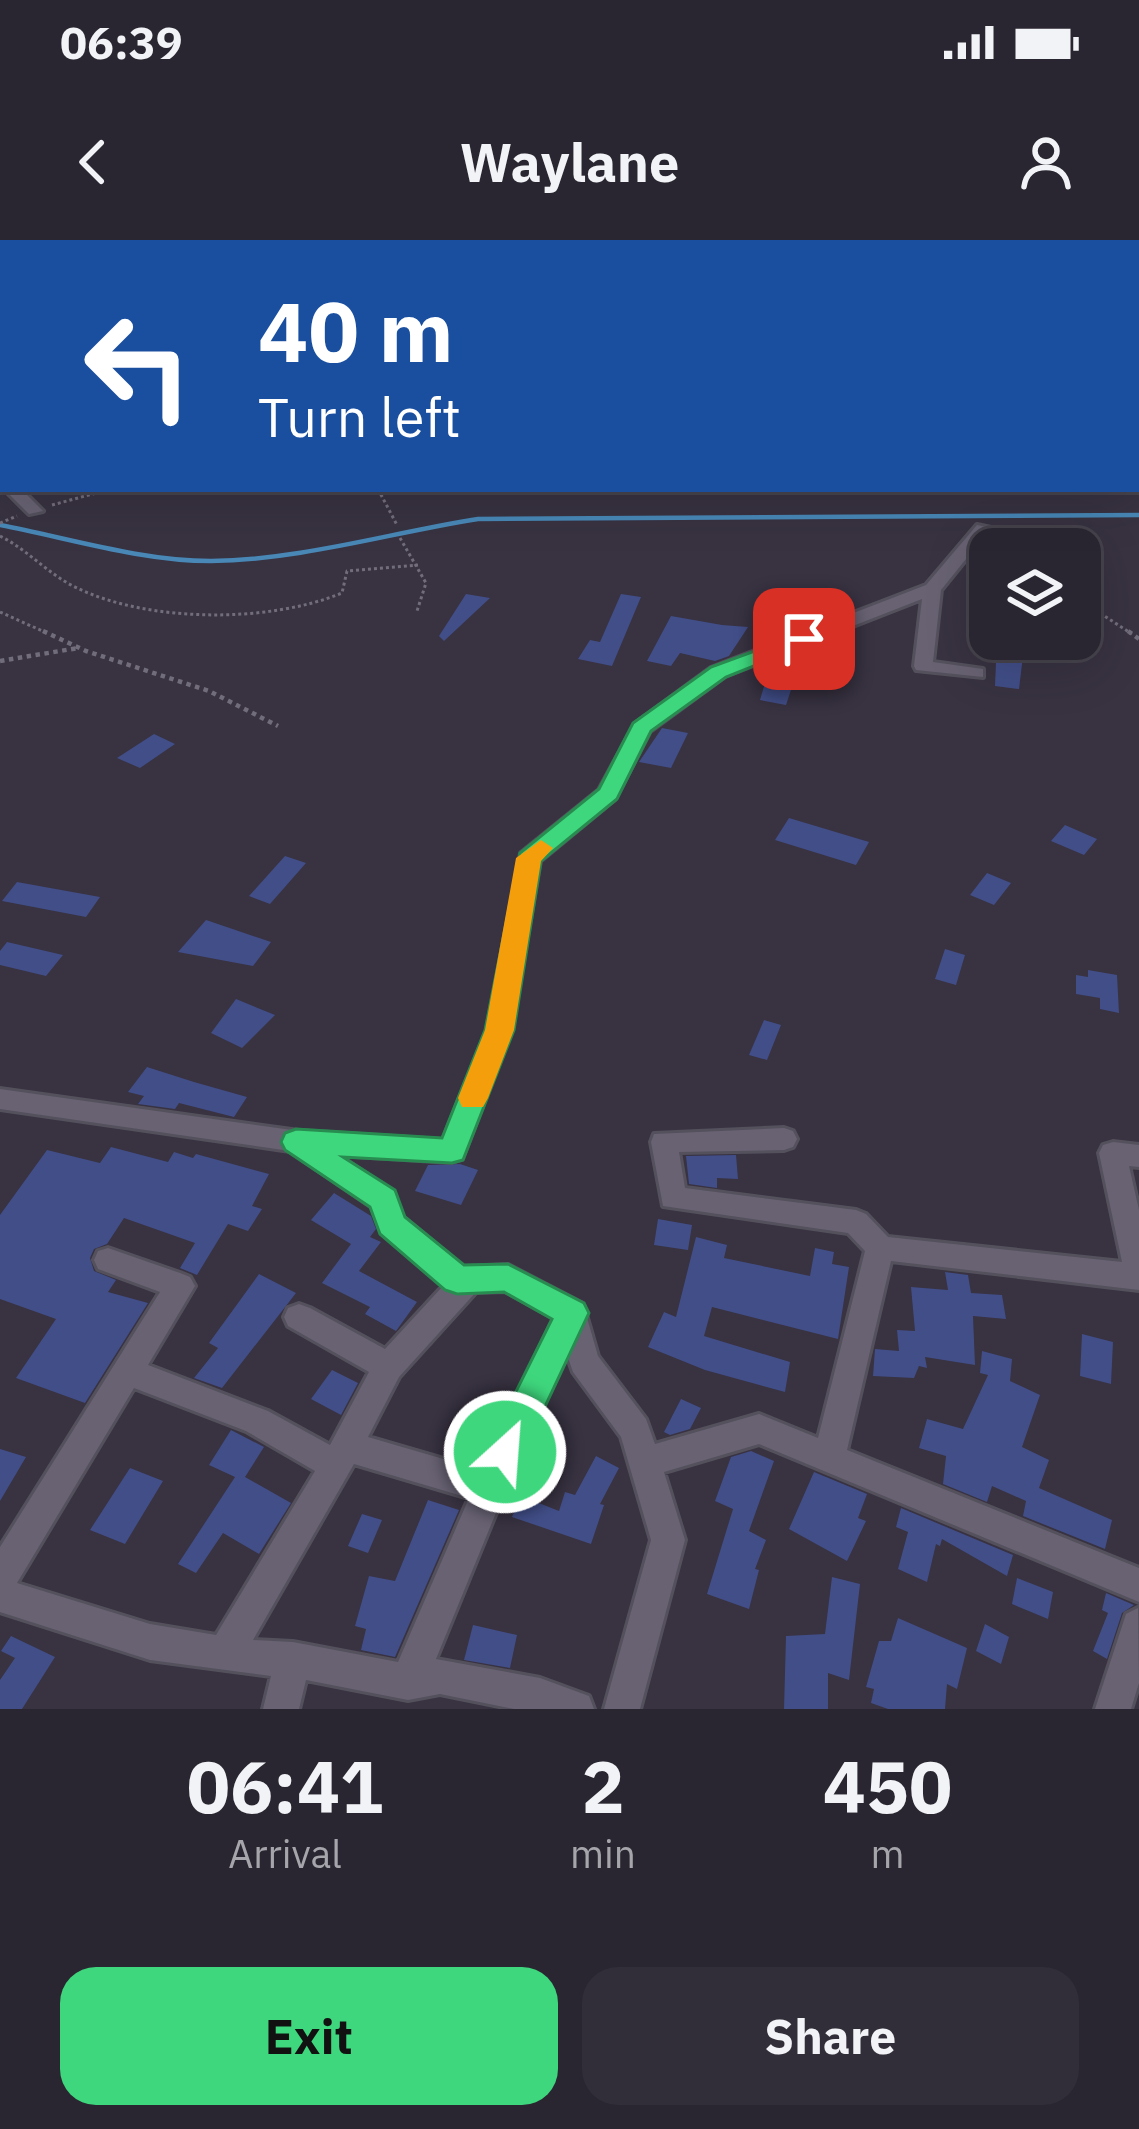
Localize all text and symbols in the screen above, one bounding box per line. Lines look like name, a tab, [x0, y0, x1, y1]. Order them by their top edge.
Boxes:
text: 06:39	[60, 13, 183, 71]
text: Waylane	[460, 127, 679, 197]
icon: back	[60, 129, 126, 195]
icon: person	[1013, 129, 1079, 195]
text: 40 m	[258, 276, 454, 385]
icon: left	[60, 288, 216, 444]
text: Turn left	[258, 382, 461, 452]
map controls	[969, 528, 1101, 660]
button: layers	[969, 528, 1101, 660]
pin	[753, 588, 855, 690]
icon: arrive	[771, 606, 837, 672]
position arrow	[442, 1389, 568, 1515]
text: 06:41	[187, 1739, 383, 1833]
text: 2	[581, 1739, 625, 1833]
text: 450	[823, 1739, 952, 1833]
text: Arrival	[228, 1828, 342, 1879]
text: min	[570, 1828, 636, 1879]
text: m	[870, 1828, 905, 1879]
button: Exit	[60, 1967, 558, 2105]
button: Share	[582, 1967, 1079, 2105]

